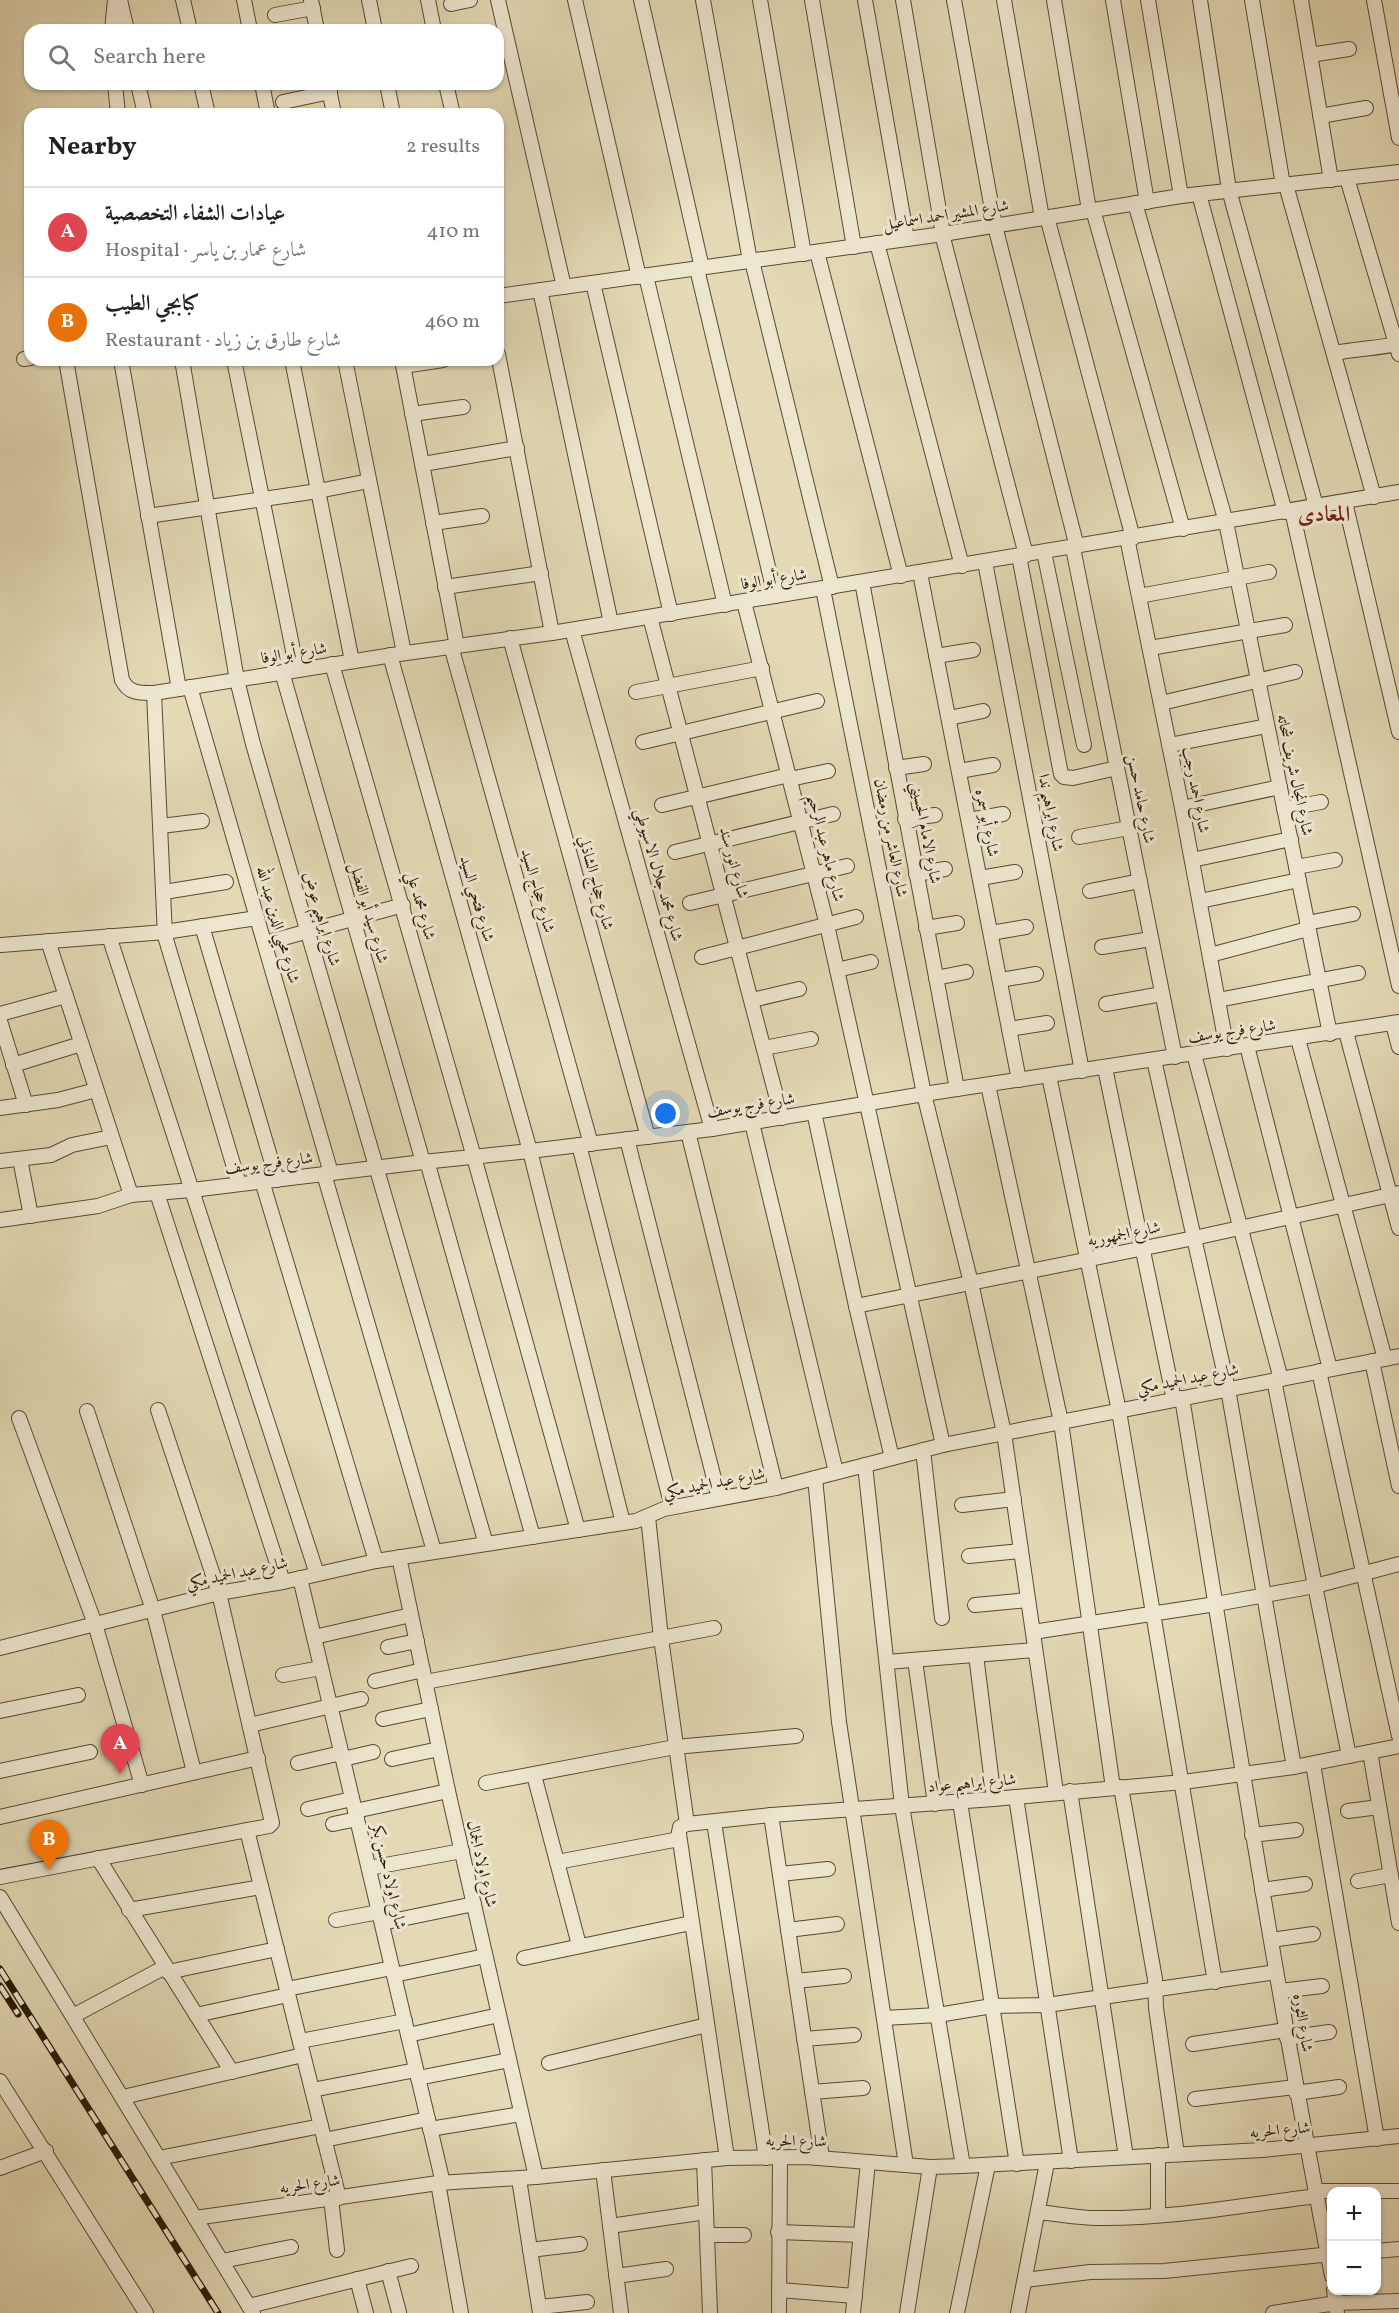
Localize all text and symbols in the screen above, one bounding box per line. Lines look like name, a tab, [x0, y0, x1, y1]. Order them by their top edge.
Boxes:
search box	[24, 24, 504, 90]
icon: search	[45, 41, 78, 74]
text: Search here	[93, 42, 206, 73]
text: Nearby	[48, 129, 137, 165]
text: 2 results	[406, 133, 480, 161]
street label: شارع المشير احمد اسماعيل	[881, 195, 1011, 238]
text: عيادات الشفاء التخصصية	[105, 199, 286, 230]
text: A	[60, 218, 75, 246]
text: 410 m	[427, 218, 480, 246]
text: Hospital · شارع عمار بن ياسر	[105, 237, 306, 265]
text: كبابجي الطيب	[105, 289, 199, 320]
text: B	[61, 308, 74, 336]
text: 460 m	[424, 308, 480, 336]
text: Restaurant · شارع طارق بن زياد	[105, 327, 341, 355]
district label: المعادى	[1298, 500, 1350, 531]
street label: شارع أبو الوفا	[739, 562, 809, 597]
street label: شارع أبو الوفا	[259, 636, 329, 671]
street label: شارع انجال شريف شحاته	[1269, 712, 1318, 838]
street label: شارع احمد رجب	[1175, 745, 1214, 835]
street label: شارع حامد حسن	[1120, 752, 1159, 846]
street label: شارع ابراهيم ندا	[1028, 772, 1068, 855]
street label: شارع العاشر من رمضان	[867, 777, 912, 899]
street label: شارع الامام الحسيني	[901, 780, 946, 886]
street label: شارع أبو سمره	[968, 787, 1005, 859]
street label: شارع ماهر عبد الرحيم	[797, 792, 849, 905]
street label: شارع محمد جلال الاسيوطي	[626, 806, 688, 945]
street label: شارع انور سند	[712, 825, 753, 901]
street label: شارع حجاج الشاذلي	[570, 833, 618, 933]
street label: شارع حجاج السيد	[513, 846, 560, 936]
street label: شارع فتحي السيد	[450, 853, 499, 946]
street label: شارع سيد أبو الفضل	[342, 859, 395, 966]
street label: شارع محيي الدين عبد الله	[247, 863, 307, 987]
street label: شارع ابراهيم عوض	[293, 869, 345, 970]
street label: شارع محمد علي	[397, 869, 440, 944]
street label: شارع فرج يوسف	[1187, 1015, 1278, 1051]
street label: شارع فرج يوسف	[705, 1088, 797, 1126]
your location	[651, 1099, 680, 1128]
street label: شارع فرج يوسف	[224, 1148, 315, 1182]
street label: شارع الجمهوريه	[1086, 1217, 1163, 1254]
street label: شارع عبد الحميد مكي	[1135, 1359, 1241, 1404]
street label: شارع عبد الحميد مكي	[661, 1463, 767, 1508]
street label: شارع عبد الحميد مكي	[184, 1553, 290, 1598]
pin: A	[100, 1724, 140, 1774]
street label: شارع ابراهيم عواد	[927, 1769, 1018, 1803]
street label: شارع اولاد الجمال	[459, 1818, 502, 1910]
pin: B	[29, 1820, 68, 1870]
street label: شارع اولاد حسن بكر	[364, 1820, 411, 1932]
street label: شارع الثوره	[1286, 1992, 1317, 2054]
street label: شارع الحريه	[1249, 2117, 1311, 2146]
street label: شارع الحريه	[765, 2130, 827, 2155]
street label: شارع الحريه	[278, 2170, 342, 2201]
map controls	[1327, 2187, 1381, 2295]
button: +	[1327, 2187, 1381, 2241]
button: −	[1327, 2241, 1381, 2295]

